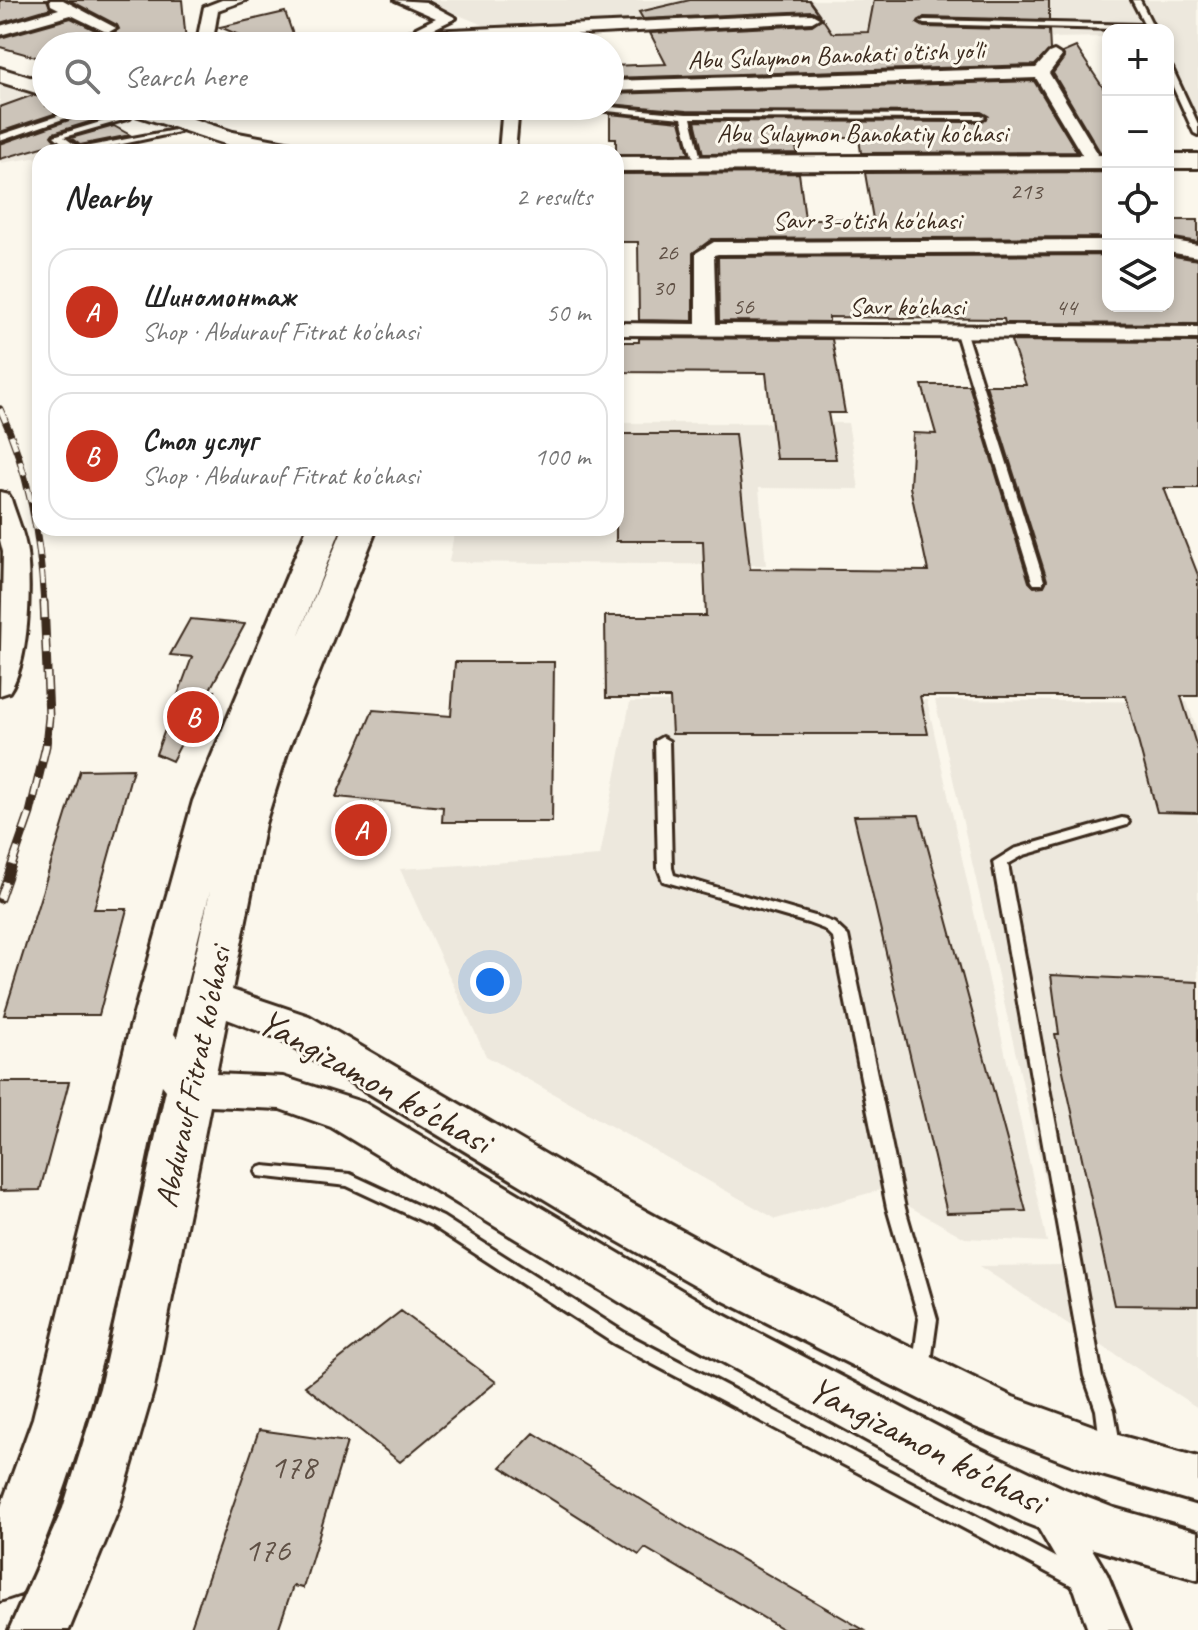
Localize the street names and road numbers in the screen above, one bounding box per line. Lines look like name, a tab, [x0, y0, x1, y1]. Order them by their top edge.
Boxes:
street label: Abu Sulaymon Banokati o'tish yo'li	[687, 33, 988, 77]
street label: Abu Sulaymon Banokatiy ko'chasi	[717, 117, 1010, 150]
street label: Savr 3-o'tish ko'chasi	[773, 204, 964, 237]
street label: Savr ko'chasi	[849, 290, 968, 323]
street label: Abdurauf Fitrat ko'chasi	[145, 939, 241, 1211]
street label: Yangizamon ko'chasi	[250, 998, 503, 1166]
street label: Yangizamon ko'chasi	[801, 1365, 1057, 1527]

